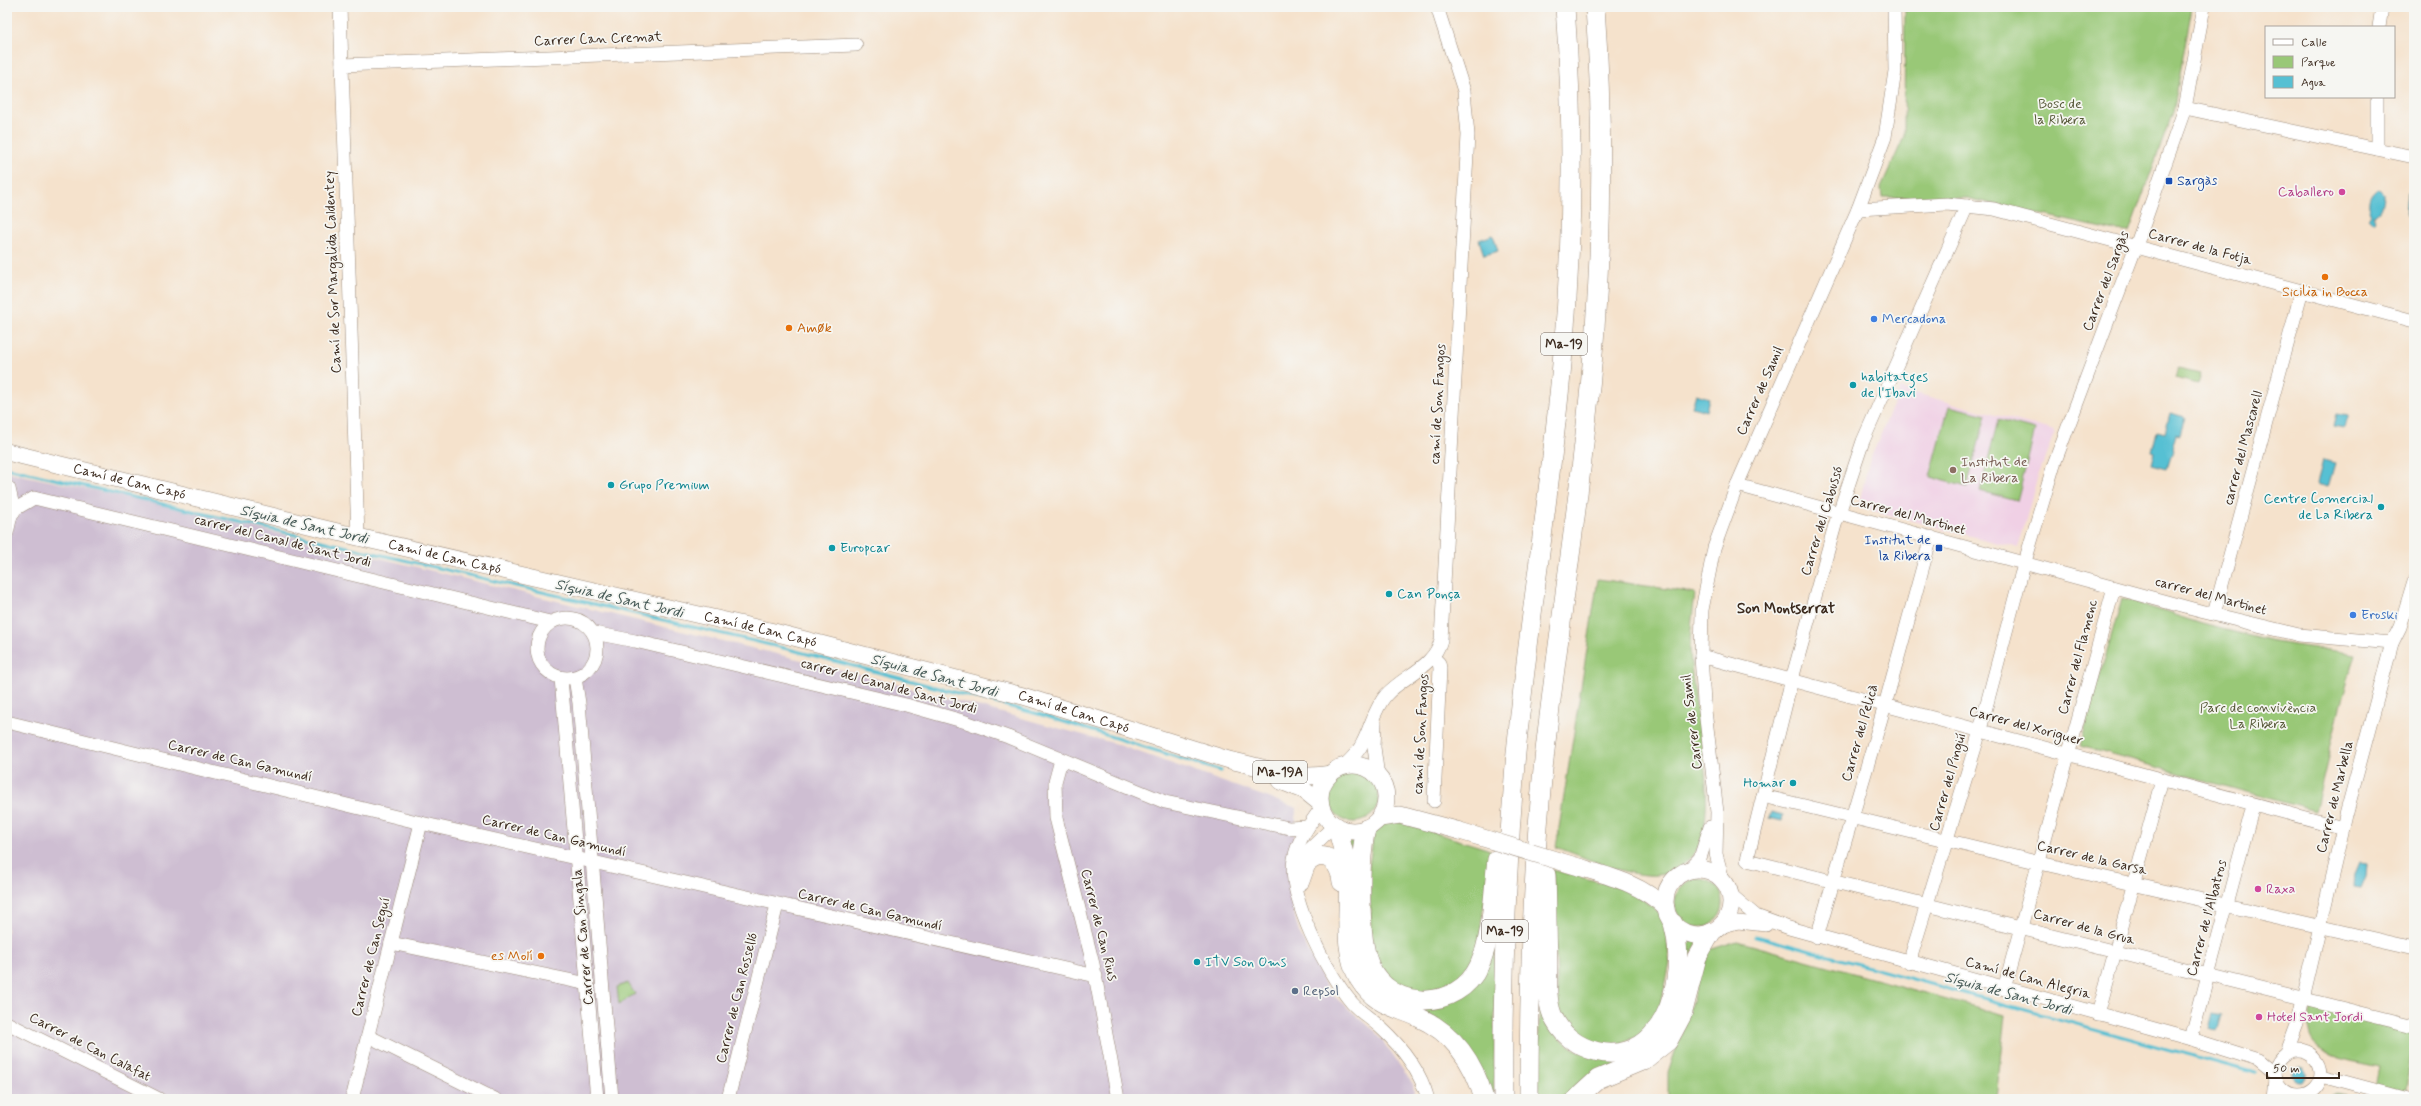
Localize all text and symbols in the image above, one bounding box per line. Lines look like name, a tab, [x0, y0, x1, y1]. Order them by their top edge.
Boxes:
legend	[2265, 26, 2395, 98]
street label: Carrer Can Cremat	[534, 28, 663, 50]
text: Calle	[2301, 35, 2327, 51]
text: Parque	[2301, 55, 2336, 71]
text: Agua	[2301, 75, 2326, 91]
park label: Bosc de la Ribera	[2034, 95, 2086, 129]
street label: Camí de Sor Margalida Caldentey	[320, 170, 347, 374]
place label: Sargàs	[2177, 172, 2217, 191]
marker: Sargàs	[2164, 176, 2174, 186]
place label: Caballero	[2278, 183, 2334, 201]
marker: Caballero	[2337, 187, 2347, 197]
street label: Carrer de la Fotja	[2146, 225, 2254, 270]
street label: Carrer del Sargàs	[2079, 228, 2134, 334]
marker: Sicilia in Bocca	[2320, 272, 2330, 282]
place label: Sicilia in Bocca	[2282, 283, 2368, 301]
place label: Mercadona	[1882, 310, 1946, 328]
marker: Mercadona	[1869, 314, 1879, 324]
place label: Amøk	[797, 319, 832, 337]
marker: Amøk	[784, 323, 794, 333]
road number: Ma-19	[1541, 333, 1587, 355]
street label: camí de Son Fangos	[1426, 343, 1451, 465]
street label: Carrer de Samil	[1732, 344, 1788, 438]
place label: habitatges de l'Ibavi	[1861, 368, 1929, 402]
marker: habitatges de l'Ibavi	[1848, 380, 1858, 390]
street label: carrer del Mascarell	[2219, 389, 2267, 507]
place label: Institut de La Ribera	[1961, 453, 2028, 487]
street label: Camí de Can Capó	[71, 459, 188, 504]
street label: Carrer del Cabussó	[1797, 464, 1847, 578]
marker: Institut de La Ribera	[1948, 465, 1958, 475]
place label: Grupo Premium	[619, 476, 710, 494]
marker: Grupo Premium	[606, 480, 616, 490]
place label: Centre Comercial de La Ribera	[2263, 490, 2373, 524]
street label: Carrer del Martinet	[1848, 491, 1968, 539]
water label: Síquia de Sant Jordi	[238, 501, 372, 550]
marker: Centre Comercial de La Ribera	[2376, 502, 2386, 512]
street label: carrer del Canal de Sant Jordi	[193, 510, 373, 572]
place label: Institut de la Ribera	[1864, 531, 1931, 565]
street label: Camí de Can Capó	[386, 535, 503, 578]
place label: Europcar	[840, 539, 890, 557]
marker: Europcar	[827, 543, 837, 553]
marker: Institut de la Ribera	[1934, 543, 1944, 553]
street label: carrer del Martinet	[2153, 572, 2269, 620]
water label: Síquia de Sant Jordi	[553, 575, 687, 624]
place label: Can Ponça	[1397, 585, 1461, 603]
marker: Can Ponça	[1384, 589, 1394, 599]
street label: Carrer del Flamenc	[2054, 597, 2102, 717]
district label: Son Montserrat	[1737, 599, 1835, 619]
place label: Eroski	[2361, 606, 2398, 624]
street label: Camí de Can Capó	[702, 607, 819, 652]
marker: Eroski	[2348, 610, 2358, 620]
water label: Síquia de Sant Jordi	[868, 649, 1001, 703]
street label: carrer del Canal de Sant Jordi	[799, 654, 979, 718]
street label: camí de Son Fangos	[1409, 673, 1434, 795]
street label: Carrer de Samil	[1677, 673, 1707, 771]
street label: Carrer del Pelicà	[1838, 682, 1882, 784]
street label: Camí de Can Capó	[1016, 686, 1131, 737]
park label: Parc de convivència La Ribera	[2200, 699, 2316, 733]
street label: Carrer del Xoriguer	[1967, 702, 2085, 751]
street label: Carrer del Pingüí	[1925, 731, 1972, 834]
street label: Carrer de Can Gamundí	[166, 736, 314, 786]
street label: Carrer de Marbella	[2312, 739, 2358, 855]
road number: Ma-19A	[1253, 761, 1307, 783]
place label: Homar	[1743, 774, 1785, 792]
marker: Homar	[1788, 778, 1798, 788]
street label: Carrer de Can Gamundí	[480, 811, 628, 861]
street label: Carrer de la Garsa	[2035, 837, 2149, 880]
street label: Carrer de l'Albatros	[2183, 858, 2231, 978]
street label: Carrer de Can Rius	[1076, 867, 1122, 983]
street label: Carrer de Can Singala	[568, 868, 598, 1006]
place label: Raxa	[2266, 880, 2295, 898]
marker: Raxa	[2253, 884, 2263, 894]
street label: Carrer de Can Gamundí	[796, 885, 944, 935]
street label: Carrer de Can Seguí	[347, 895, 396, 1019]
street label: Carrer de la Grua	[2031, 905, 2137, 949]
road number: Ma-19	[1482, 920, 1528, 942]
street label: Carrer de Can Rosselló	[712, 931, 762, 1065]
place label: es Molí	[491, 947, 533, 965]
marker: es Molí	[536, 951, 546, 961]
place label: ITV Son Oms	[1205, 953, 1287, 971]
street label: Camí de Can Alegria	[1963, 953, 2093, 1005]
marker: ITV Son Oms	[1192, 957, 1202, 967]
water label: Síquia de Sant Jordi	[1942, 967, 2075, 1021]
place label: Repsol	[1303, 982, 1339, 1000]
marker: Repsol	[1290, 986, 1300, 996]
street label: Carrer de Can Calafat	[26, 1008, 154, 1086]
place label: Hotel Sant Jordi	[2267, 1008, 2363, 1026]
marker: Hotel Sant Jordi	[2254, 1012, 2264, 1022]
scale bar	[2267, 1054, 2339, 1080]
text: 50 m	[2273, 1061, 2300, 1077]

